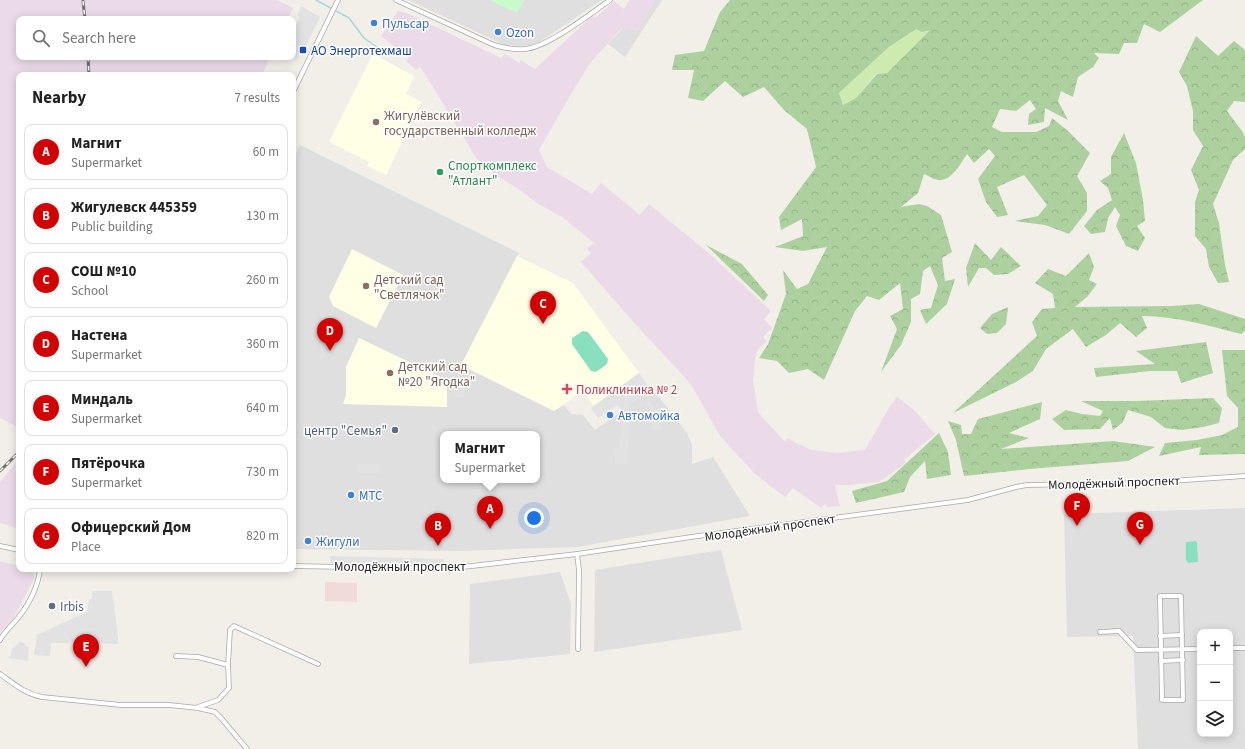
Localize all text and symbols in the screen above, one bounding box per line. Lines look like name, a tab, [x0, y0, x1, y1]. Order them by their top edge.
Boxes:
place label: Пульсар	[382, 15, 429, 33]
search box	[16, 16, 296, 60]
marker: Пульсар	[369, 18, 379, 28]
place label: Ozon	[506, 24, 534, 42]
icon: search	[30, 27, 52, 49]
marker: Ozon	[493, 27, 503, 37]
text: Search here	[62, 28, 136, 49]
place label: АО Энерготехмаш	[311, 42, 412, 60]
marker: АО Энерготехмаш	[298, 45, 308, 55]
text: Nearby	[32, 86, 86, 110]
text: 7 results	[235, 89, 280, 107]
place label: Жигулёвский государственный колледж	[384, 107, 536, 140]
marker: Жигулёвский государственный колледж	[371, 117, 381, 127]
text: Магнит	[71, 133, 122, 154]
text: A	[42, 143, 50, 161]
text: 60 m	[253, 143, 279, 161]
text: Supermarket	[71, 154, 142, 172]
place label: Спорткомплекс "Атлант"	[448, 157, 537, 190]
marker: Спорткомплекс "Атлант"	[435, 167, 445, 177]
text: Жигулевск 445359	[71, 197, 197, 218]
text: B	[42, 207, 50, 225]
text: 130 m	[246, 207, 279, 225]
text: Public building	[71, 218, 153, 236]
text: СОШ №10	[71, 261, 137, 282]
text: C	[42, 271, 50, 289]
text: 260 m	[246, 271, 279, 289]
place label: Детский сад "Светлячок"	[374, 271, 445, 304]
marker: Детский сад "Светлячок"	[361, 281, 371, 291]
text: School	[71, 282, 108, 300]
pin: C	[530, 291, 556, 324]
pin: D	[317, 318, 343, 351]
text: Настена	[71, 325, 127, 346]
text: D	[42, 335, 50, 353]
text: 360 m	[246, 335, 279, 353]
text: Supermarket	[71, 346, 142, 364]
place label: Детский сад №20 "Ягодка"	[398, 358, 475, 391]
marker: Детский сад №20 "Ягодка"	[385, 368, 395, 378]
place label: Поликлиника № 2	[576, 381, 677, 399]
marker: Поликлиника № 2	[561, 383, 573, 395]
text: Миндаль	[71, 389, 133, 410]
text: E	[42, 399, 50, 417]
text: 640 m	[246, 399, 279, 417]
place label: Автомойка	[618, 407, 680, 425]
text: Supermarket	[71, 410, 142, 428]
marker: Автомойка	[605, 410, 615, 420]
place label: центр "Семья"	[304, 422, 387, 440]
marker: центр "Семья"	[390, 425, 400, 435]
popup	[440, 431, 540, 483]
text: Магнит	[455, 438, 505, 459]
text: Пятёрочка	[71, 453, 145, 474]
text: Supermarket	[455, 459, 525, 477]
text: F	[43, 463, 49, 481]
text: 730 m	[246, 463, 279, 481]
street label: Молодёжный проспект	[1048, 472, 1180, 494]
text: Supermarket	[71, 474, 142, 492]
place label: МТС	[359, 487, 383, 505]
marker: МТС	[346, 490, 356, 500]
pin: F	[1064, 493, 1090, 526]
pin: A	[477, 496, 503, 529]
your location	[524, 508, 544, 528]
street label: Молодёжный проспект	[704, 510, 837, 546]
pin: G	[1127, 512, 1153, 545]
pin: B	[425, 513, 451, 546]
text: Офицерский Дом	[71, 517, 191, 538]
text: G	[42, 527, 50, 545]
text: 820 m	[246, 527, 279, 545]
place label: Жигули	[316, 533, 360, 551]
marker: Жигули	[303, 536, 313, 546]
text: Place	[71, 538, 100, 556]
street label: Молодёжный проспект	[334, 558, 466, 576]
place label: Irbis	[60, 598, 84, 616]
marker: Irbis	[47, 601, 57, 611]
map controls	[1197, 629, 1233, 737]
button: +	[1197, 629, 1233, 665]
pin: E	[73, 634, 99, 667]
button: −	[1197, 665, 1233, 701]
button: layers	[1197, 701, 1233, 737]

